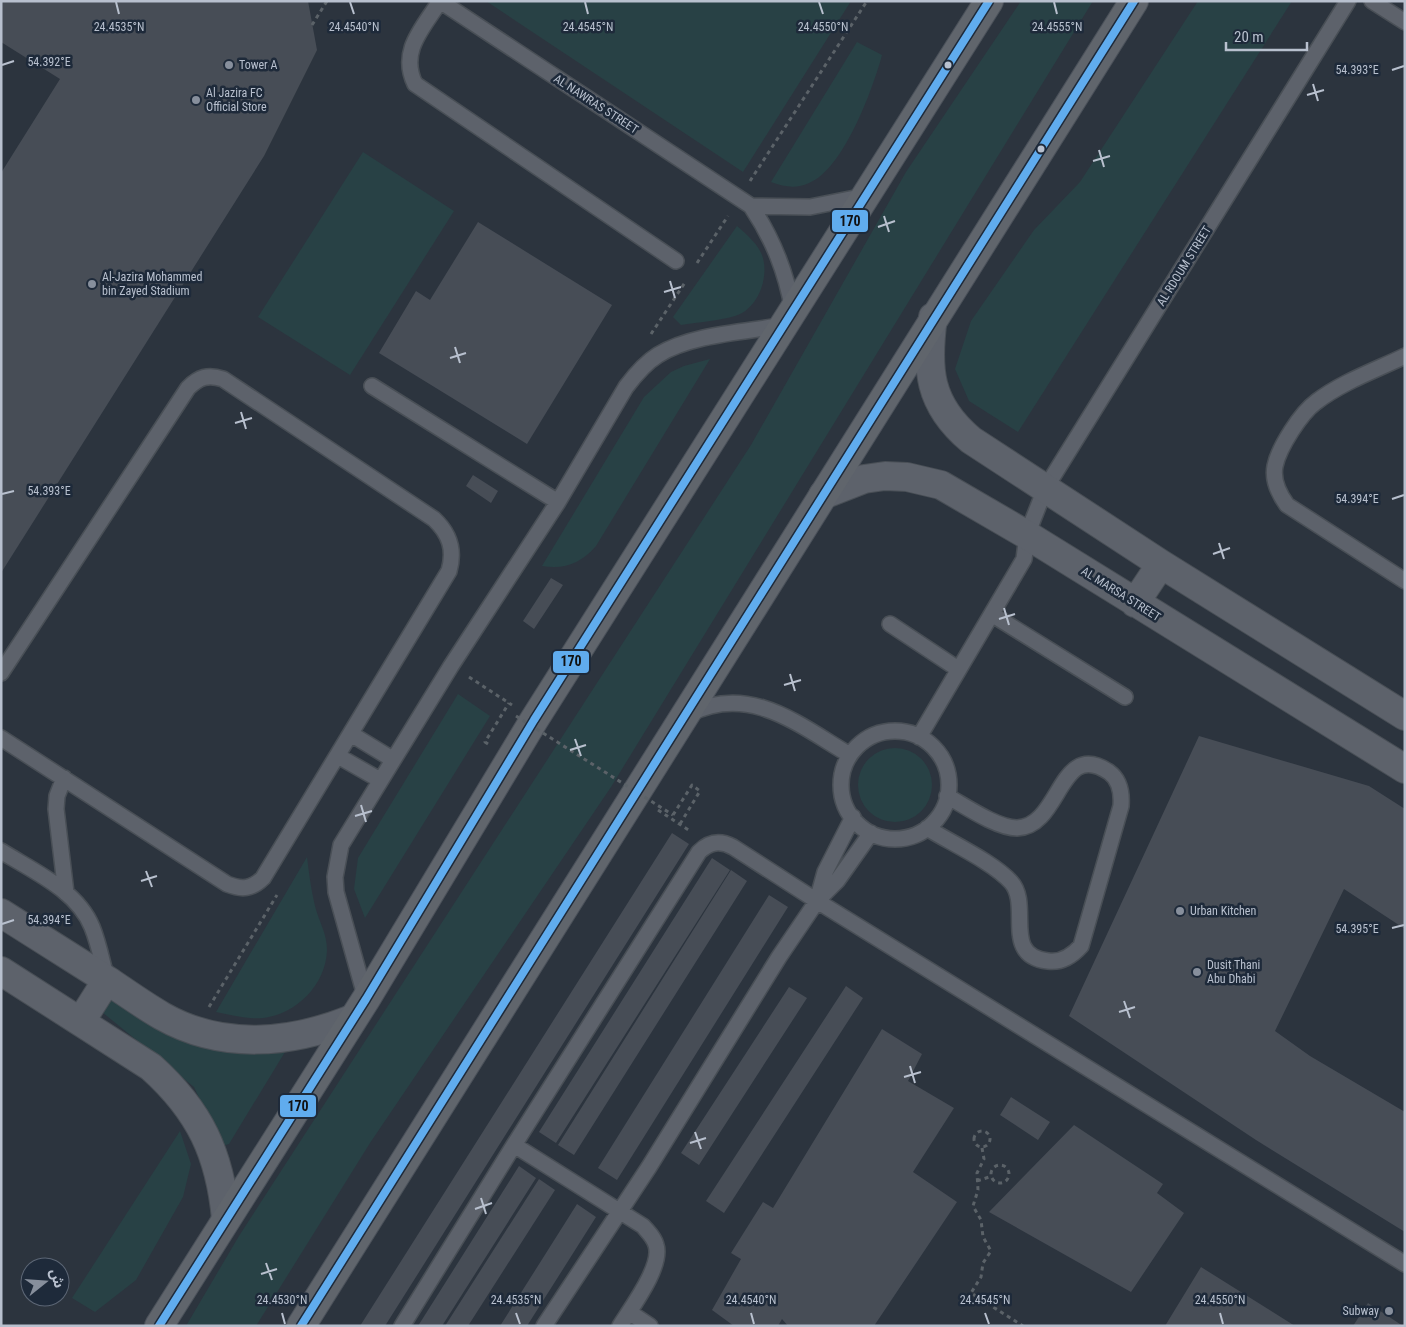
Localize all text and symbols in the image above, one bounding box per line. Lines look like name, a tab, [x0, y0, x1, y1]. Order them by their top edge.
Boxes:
text: 24.4535°N	[94, 20, 144, 34]
text: 24.4540°N	[329, 20, 379, 34]
text: 24.4545°N	[563, 20, 613, 34]
text: 24.4550°N	[798, 20, 848, 34]
text: 24.4555°N	[1032, 20, 1082, 34]
scale bar	[1226, 20, 1307, 52]
text: 20 m	[1234, 28, 1264, 46]
text: 54.392°E	[27, 55, 71, 69]
place label: Tower A	[239, 58, 278, 72]
marker: Tower A	[223, 59, 235, 71]
unlabelled marker	[943, 60, 953, 70]
text: 54.393°E	[1335, 63, 1379, 77]
street label: AL NAWRAS STREET	[551, 71, 641, 137]
place label: Al Jazira FC Official Store	[206, 86, 267, 114]
marker: Al Jazira FC Official Store	[190, 94, 202, 106]
unlabelled marker	[1036, 144, 1046, 154]
line badge: 170	[831, 209, 869, 233]
text: 170	[839, 213, 861, 229]
street label: AL RDOUM STREET	[1154, 223, 1214, 309]
place label: Al-Jazira Mohammed bin Zayed Stadium	[102, 270, 202, 298]
marker: Al-Jazira Mohammed bin Zayed Stadium	[86, 278, 98, 290]
text: 54.393°E	[27, 484, 71, 498]
text: 54.394°E	[1335, 492, 1379, 506]
street label: AL MARSA STREET	[1079, 564, 1163, 624]
line badge: 170	[552, 650, 590, 674]
text: 170	[560, 653, 582, 669]
place label: Urban Kitchen	[1190, 904, 1256, 918]
marker: Urban Kitchen	[1174, 905, 1186, 917]
text: 54.394°E	[27, 913, 71, 927]
text: 54.395°E	[1335, 922, 1379, 936]
place label: Dusit Thani Abu Dhabi	[1207, 958, 1260, 986]
marker: Dusit Thani Abu Dhabi	[1191, 966, 1203, 978]
line badge: 170	[279, 1094, 317, 1118]
text: 170	[287, 1098, 309, 1114]
north arrow	[20, 1257, 70, 1307]
text: ش	[47, 1267, 68, 1290]
text: 24.4530°N	[257, 1293, 307, 1307]
text: 24.4535°N	[491, 1293, 541, 1307]
text: 24.4540°N	[726, 1293, 776, 1307]
text: 24.4545°N	[960, 1293, 1010, 1307]
text: 24.4550°N	[1195, 1293, 1245, 1307]
place label: Subway	[1343, 1304, 1379, 1318]
marker: Subway	[1383, 1305, 1395, 1317]

